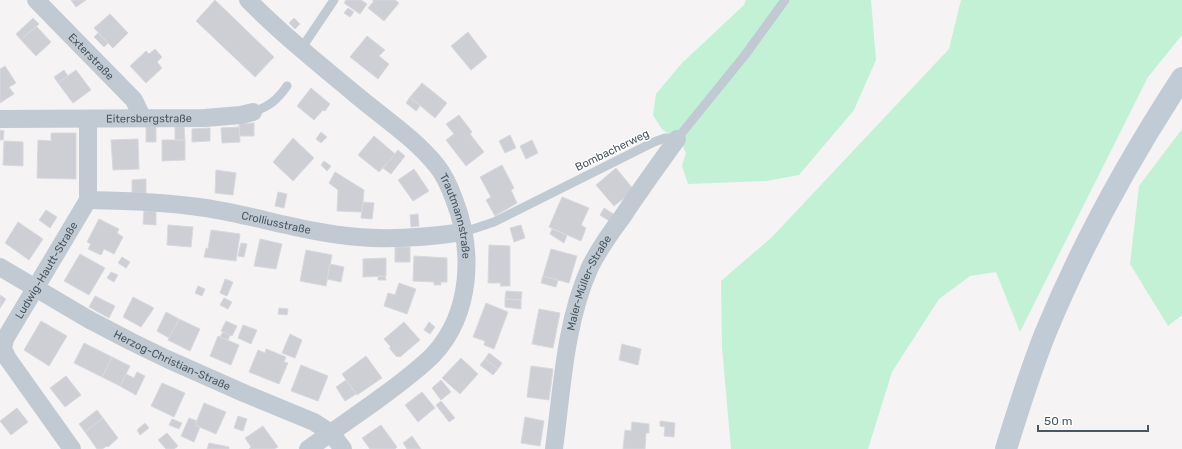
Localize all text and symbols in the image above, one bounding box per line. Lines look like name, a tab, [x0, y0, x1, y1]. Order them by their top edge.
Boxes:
street label: Exterstraße	[65, 31, 117, 83]
street label: Eitersbergstraße	[106, 112, 192, 125]
street label: Bombacherweg	[573, 127, 651, 174]
street label: Trautmannstraße	[437, 171, 472, 259]
street label: Crolliusstraße	[240, 209, 312, 237]
street label: Ludwig-Hautt-Straße	[13, 220, 81, 321]
street label: Maler-Müller-Straße	[564, 233, 614, 332]
street label: Herzog-Christian-Straße	[111, 328, 232, 393]
scale bar	[1038, 407, 1148, 433]
text: 50 m	[1044, 414, 1072, 428]

